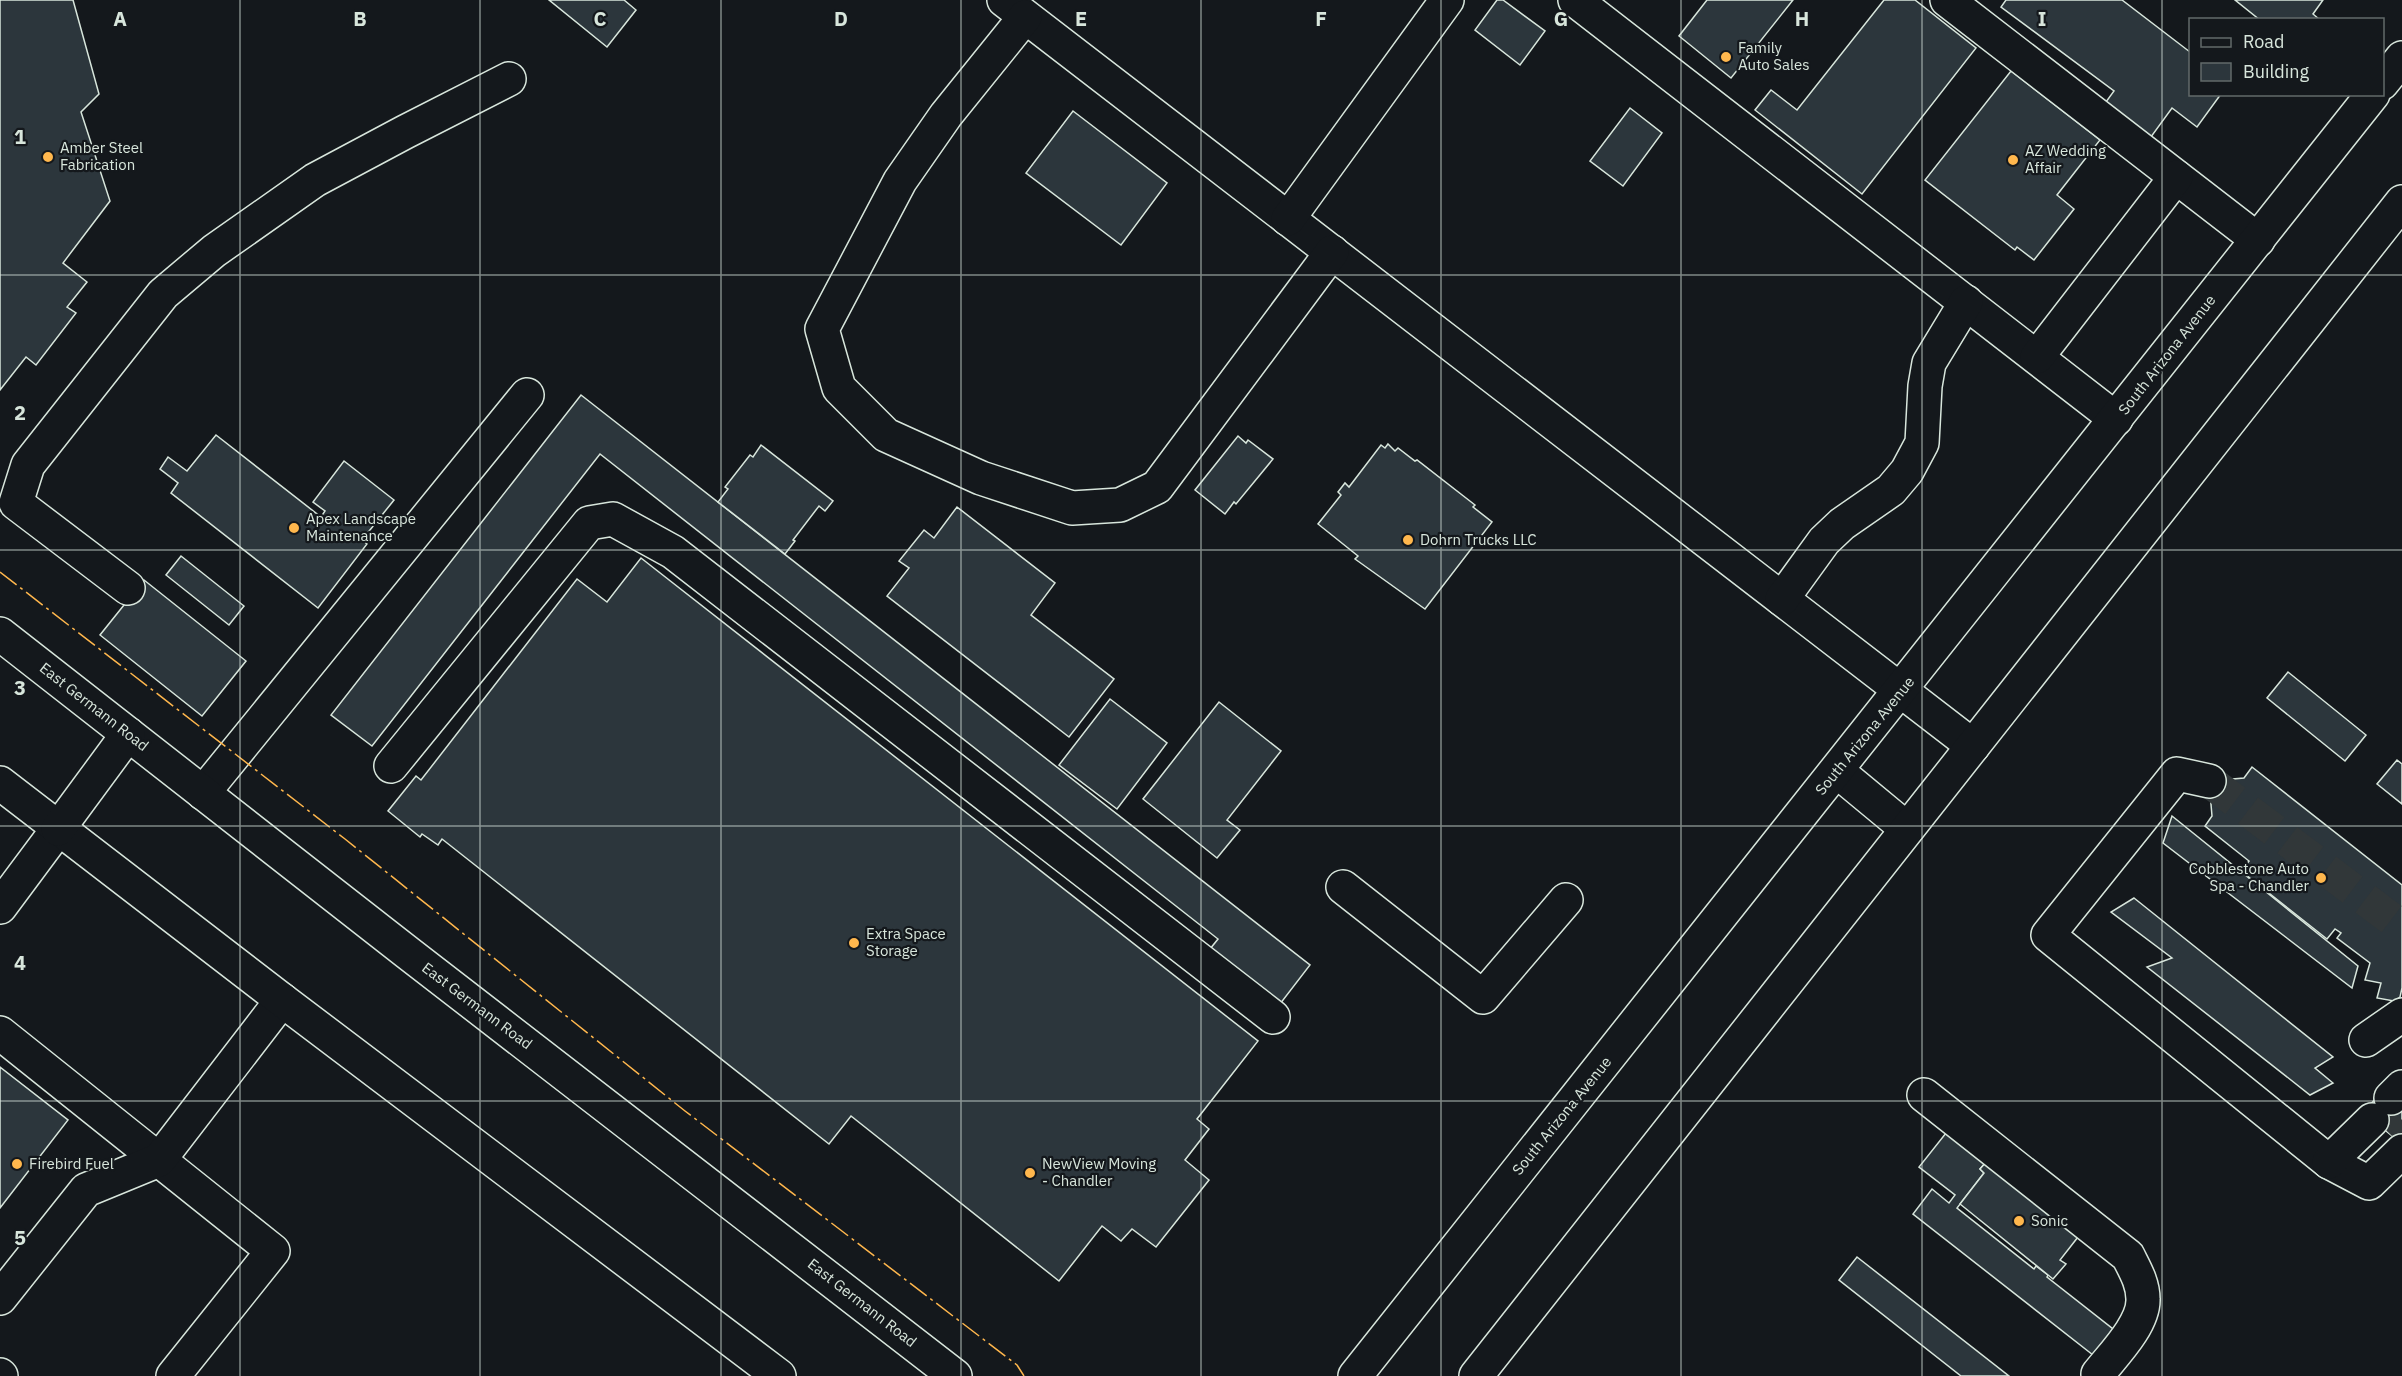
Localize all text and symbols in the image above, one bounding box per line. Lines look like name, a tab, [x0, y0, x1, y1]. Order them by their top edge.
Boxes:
text: A	[113, 5, 127, 32]
text: B	[353, 5, 367, 32]
text: C	[593, 5, 607, 32]
text: D	[834, 5, 848, 32]
text: E	[1075, 5, 1087, 32]
text: F	[1315, 5, 1327, 32]
text: G	[1554, 5, 1568, 32]
text: H	[1795, 5, 1809, 32]
text: I	[2038, 5, 2046, 32]
legend	[2189, 18, 2384, 96]
text: Road	[2243, 30, 2284, 53]
place label: Family Auto Sales	[1738, 38, 1810, 74]
marker: Family Auto Sales	[1719, 50, 1733, 64]
text: Building	[2243, 60, 2310, 83]
text: 1	[14, 123, 26, 150]
place label: Amber Steel Fabrication	[60, 138, 143, 174]
place label: AZ Wedding Affair	[2025, 141, 2106, 177]
marker: Amber Steel Fabrication	[41, 150, 55, 164]
marker: AZ Wedding Affair	[2006, 153, 2020, 167]
street label: South Arizona Avenue	[2114, 291, 2219, 419]
text: 2	[14, 399, 26, 426]
place label: Apex Landscape Maintenance	[306, 509, 416, 545]
marker: Apex Landscape Maintenance	[287, 521, 301, 535]
place label: Dohrn Trucks LLC	[1420, 530, 1537, 549]
marker: Dohrn Trucks LLC	[1401, 533, 1415, 547]
street label: East Germann Road	[36, 658, 153, 755]
street label: South Arizona Avenue	[1811, 673, 1918, 799]
text: 3	[14, 674, 26, 701]
place label: Cobblestone Auto Spa - Chandler	[2189, 859, 2309, 895]
marker: Cobblestone Auto Spa - Chandler	[2314, 871, 2328, 885]
place label: Extra Space Storage	[866, 924, 946, 960]
marker: Extra Space Storage	[847, 936, 861, 950]
text: 4	[14, 949, 26, 976]
street label: East Germann Road	[418, 958, 536, 1053]
street label: South Arizona Avenue	[1508, 1053, 1615, 1179]
place label: Firebird Fuel	[29, 1154, 114, 1173]
place label: NewView Moving - Chandler	[1042, 1154, 1156, 1190]
marker: Firebird Fuel	[10, 1157, 24, 1171]
marker: NewView Moving - Chandler	[1023, 1166, 1037, 1180]
place label: Sonic	[2031, 1211, 2068, 1230]
marker: Sonic	[2012, 1214, 2026, 1228]
text: 5	[14, 1224, 26, 1251]
street label: East Germann Road	[804, 1254, 921, 1351]

